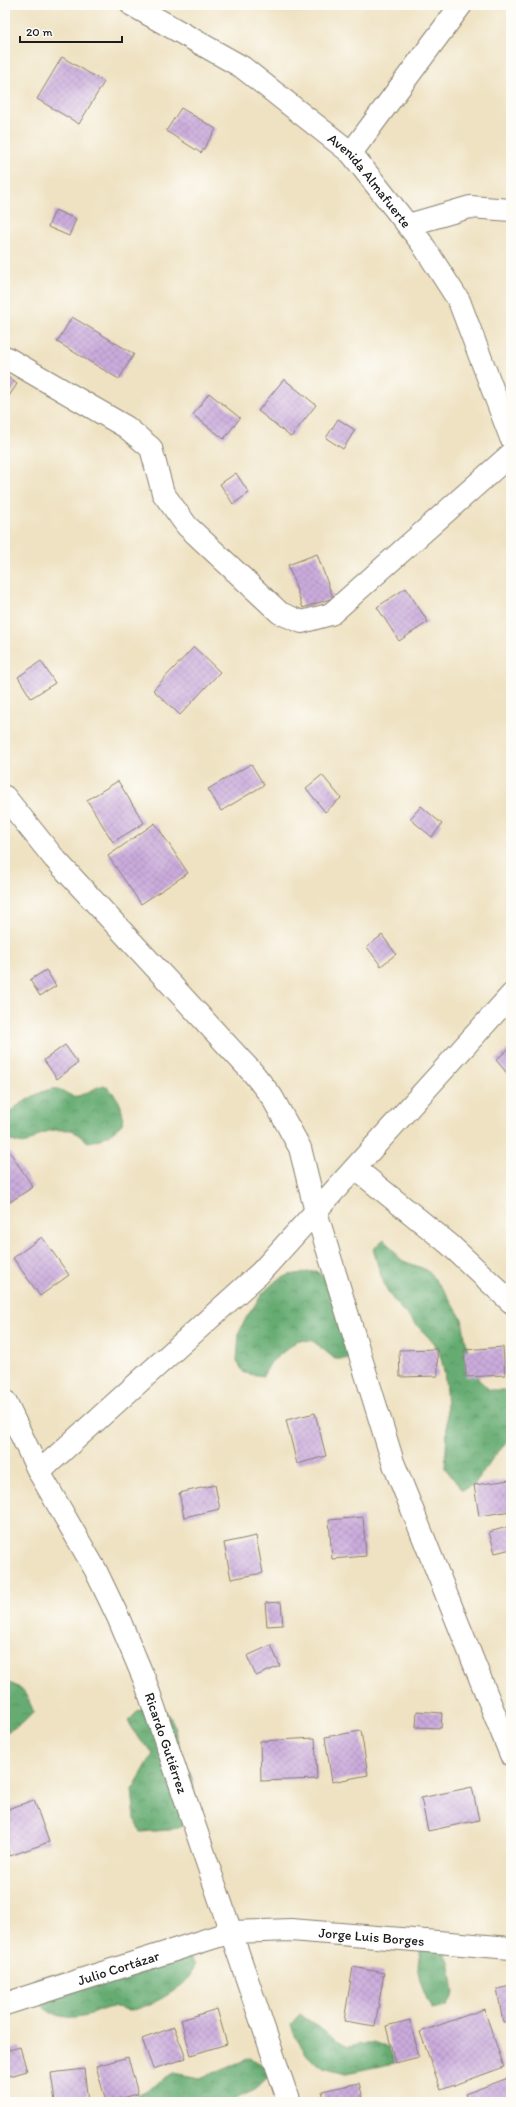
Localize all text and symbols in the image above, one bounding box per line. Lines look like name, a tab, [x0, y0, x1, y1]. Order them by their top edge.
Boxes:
scale bar	[20, 18, 122, 44]
text: 20 m	[26, 25, 53, 39]
street label: Avenida Almafuerte	[324, 130, 415, 232]
street label: Ricardo Gutiérrez	[141, 1690, 191, 1796]
street label: Jorge Luis Borges	[318, 1924, 425, 1950]
street label: Julio Cortázar	[75, 1947, 162, 1989]

